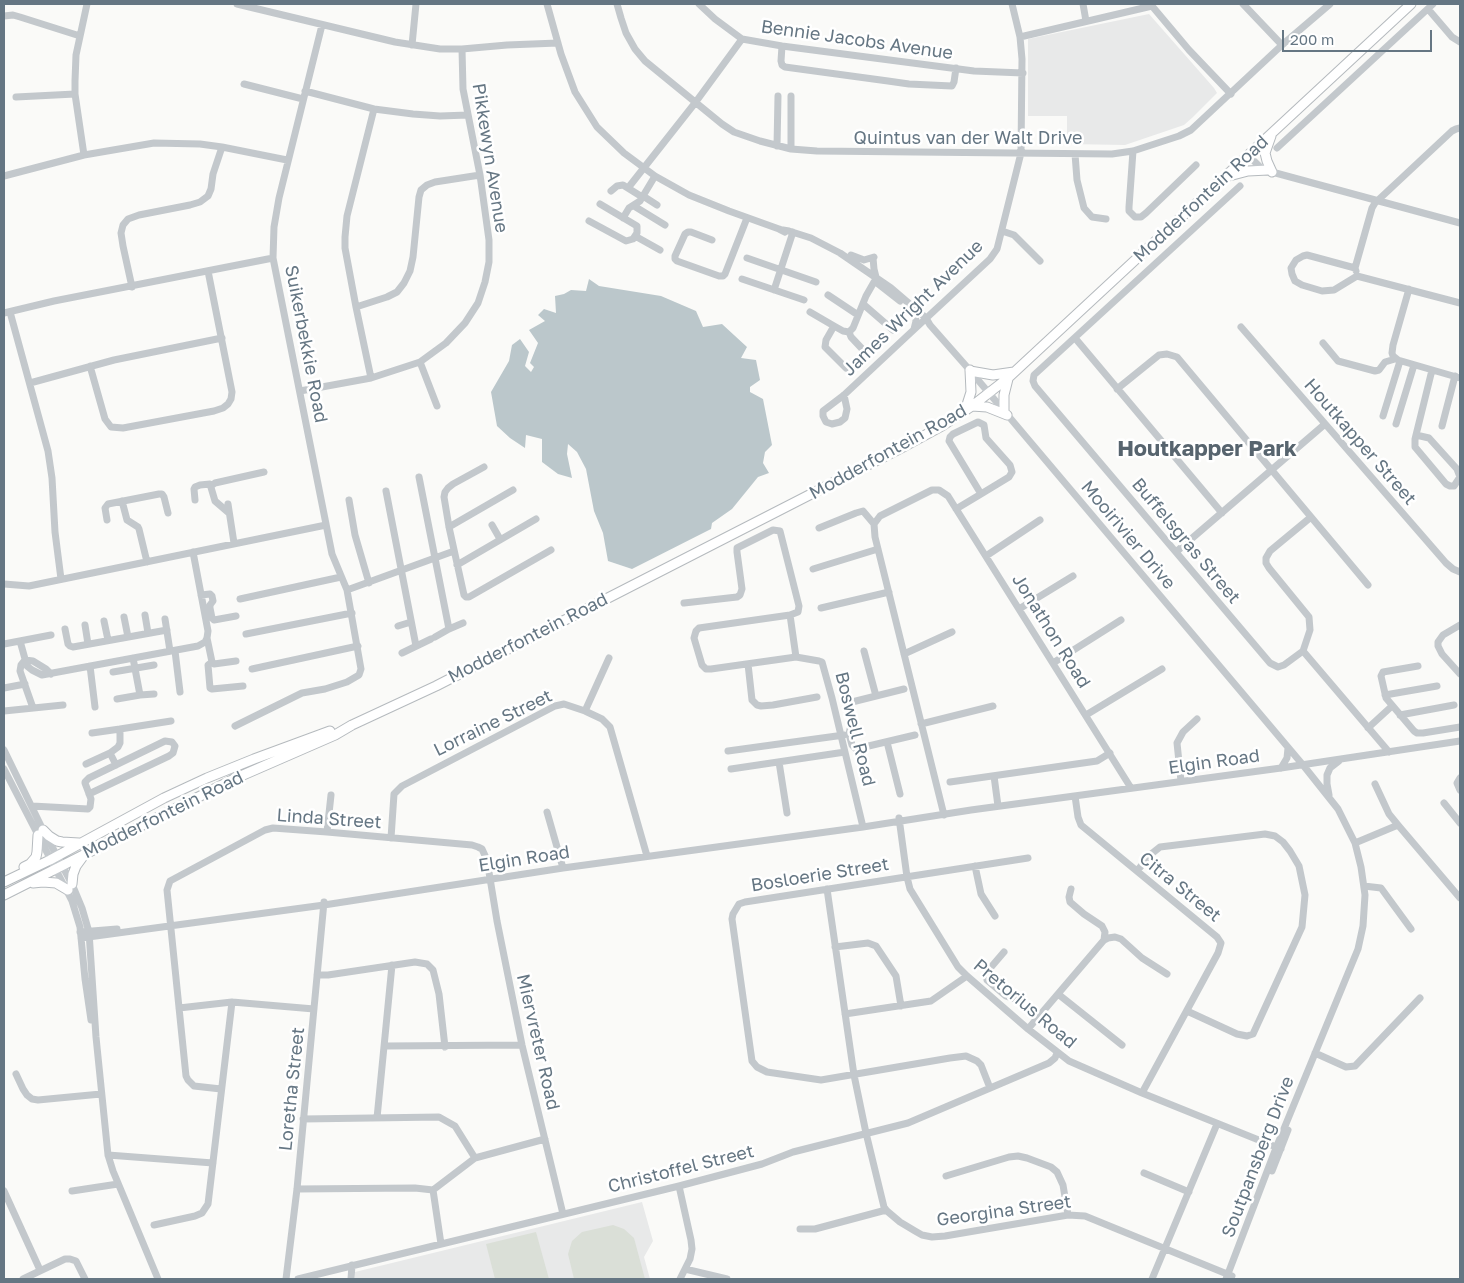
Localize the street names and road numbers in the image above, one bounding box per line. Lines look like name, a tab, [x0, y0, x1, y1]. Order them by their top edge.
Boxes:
street label: Bennie Jacobs Avenue	[760, 16, 954, 64]
street label: Pikkewyn Avenue	[468, 82, 512, 234]
street label: Quintus van der Walt Drive	[854, 127, 1082, 149]
street label: Modderfontein Road	[1129, 131, 1273, 267]
street label: James Wright Avenue	[838, 235, 988, 381]
street label: Suikerbekkie Road	[280, 263, 332, 425]
street label: Houtkapper Street	[1299, 374, 1421, 510]
street label: Modderfontein Road	[806, 400, 970, 504]
street label: Buffelsgras Street	[1127, 474, 1245, 608]
street label: Mooirivier Drive	[1076, 476, 1180, 594]
street label: Jonathon Road	[1007, 570, 1095, 692]
street label: Modderfontein Road	[444, 588, 612, 688]
street label: Boswell Road	[830, 669, 880, 789]
street label: Lorraine Street	[430, 685, 556, 761]
street label: Elgin Road	[1167, 745, 1261, 779]
street label: Modderfontein Road	[79, 767, 247, 863]
street label: Linda Street	[276, 805, 382, 833]
street label: Elgin Road	[477, 841, 571, 877]
street label: Citra Street	[1135, 847, 1225, 927]
street label: Bosloerie Street	[750, 853, 890, 897]
street label: Pretorius Road	[969, 955, 1081, 1053]
street label: Miervreter Road	[512, 972, 564, 1112]
street label: Loretha Street	[275, 1026, 309, 1152]
street label: Soutpansberg Drive	[1217, 1073, 1299, 1241]
street label: Christoffel Street	[606, 1140, 756, 1198]
street label: Georgina Street	[935, 1191, 1073, 1231]

